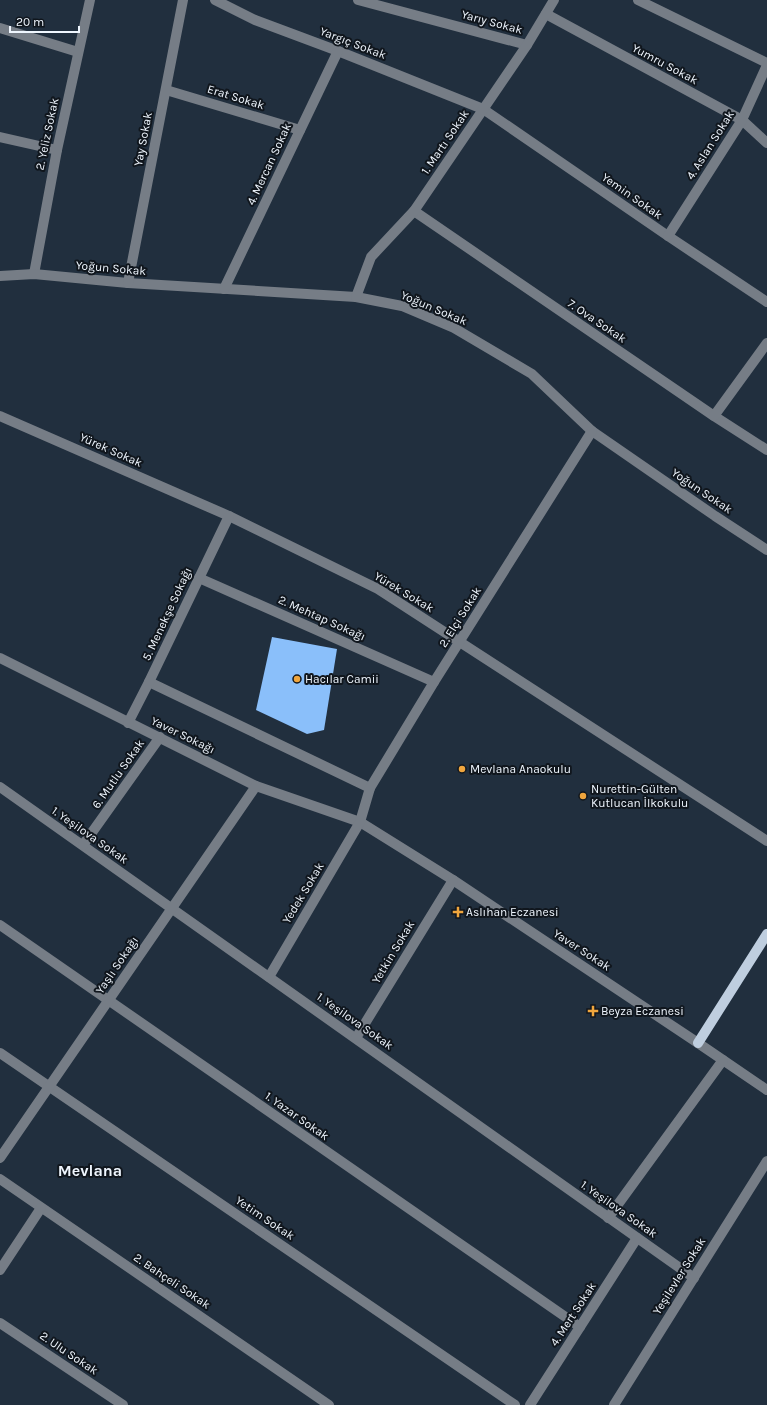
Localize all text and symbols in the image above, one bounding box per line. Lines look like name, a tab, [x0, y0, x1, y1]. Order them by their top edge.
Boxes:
street label: Yarıy Sokak	[460, 7, 524, 37]
scale bar	[10, 8, 79, 34]
text: 20 m	[16, 15, 44, 29]
street label: Yargıç Sokak	[318, 24, 388, 62]
street label: Yumru Sokak	[630, 41, 701, 87]
street label: Erat Sokak	[206, 82, 266, 112]
street label: 2. Yeliz Sokak	[33, 96, 62, 171]
street label: 1. Martı Sokak	[418, 107, 472, 177]
street label: 4. Aslan Sokak	[683, 108, 737, 182]
street label: Yay Sokak	[131, 111, 155, 167]
street label: 4. Mercan Sokak	[244, 120, 294, 207]
street label: Yemin Sokak	[599, 170, 665, 222]
street label: Yoğun Sokak	[75, 258, 147, 278]
street label: Yoğun Sokak	[399, 288, 469, 328]
street label: 7. Ova Sokak	[565, 296, 629, 346]
street label: Yürek Sokak	[77, 430, 145, 470]
street label: Yoğun Sokak	[669, 466, 735, 517]
street label: 5. Menekşe Sokağı	[139, 565, 195, 663]
street label: Yürek Sokak	[372, 569, 437, 615]
street label: 2. Elçi Sokak	[436, 584, 484, 650]
street label: 2. Mehtap Sokağı	[276, 592, 368, 644]
place label: Hacılar Camii	[305, 672, 379, 686]
marker: Hacılar Camii	[292, 674, 302, 684]
street label: Yaver Sokağı	[149, 714, 217, 756]
street label: 6. Mutlu Sokak	[89, 737, 147, 811]
place label: Mevlana Anaokulu	[470, 762, 571, 776]
marker: Mevlana Anaokulu	[457, 764, 467, 774]
place label: Nurettin-Gülten Kutlucan İlkokulu	[591, 782, 688, 810]
marker: Nurettin-Gülten Kutlucan İlkokulu	[578, 791, 588, 801]
street label: 1. Yeşilova Sokak	[49, 803, 131, 867]
street label: Yedek Sokak	[279, 860, 327, 926]
place label: Aslıhan Eczanesi	[466, 905, 559, 919]
marker: Aslıhan Eczanesi	[453, 907, 463, 917]
street label: Yetkin Sokak	[369, 918, 417, 986]
street label: Yaver Sokak	[551, 926, 614, 974]
street label: Yaşlı Sokağı	[93, 934, 141, 996]
street label: 1. Yeşilova Sokak	[314, 989, 396, 1053]
place label: Beyza Eczanesi	[601, 1004, 684, 1018]
marker: Beyza Eczanesi	[588, 1006, 598, 1016]
street label: 1. Yazar Sokak	[262, 1089, 332, 1143]
district label: Mevlana	[58, 1161, 122, 1180]
street label: 1. Yeşilova Sokak	[578, 1177, 660, 1241]
street label: Yetim Sokak	[233, 1193, 297, 1243]
street label: Yeşilevler Sokak	[650, 1235, 708, 1317]
street label: 2. Bahçeli Sokak	[131, 1250, 213, 1312]
street label: 4. Mert Sokak	[547, 1279, 599, 1349]
street label: 2. Ulu Sokak	[37, 1328, 101, 1378]

